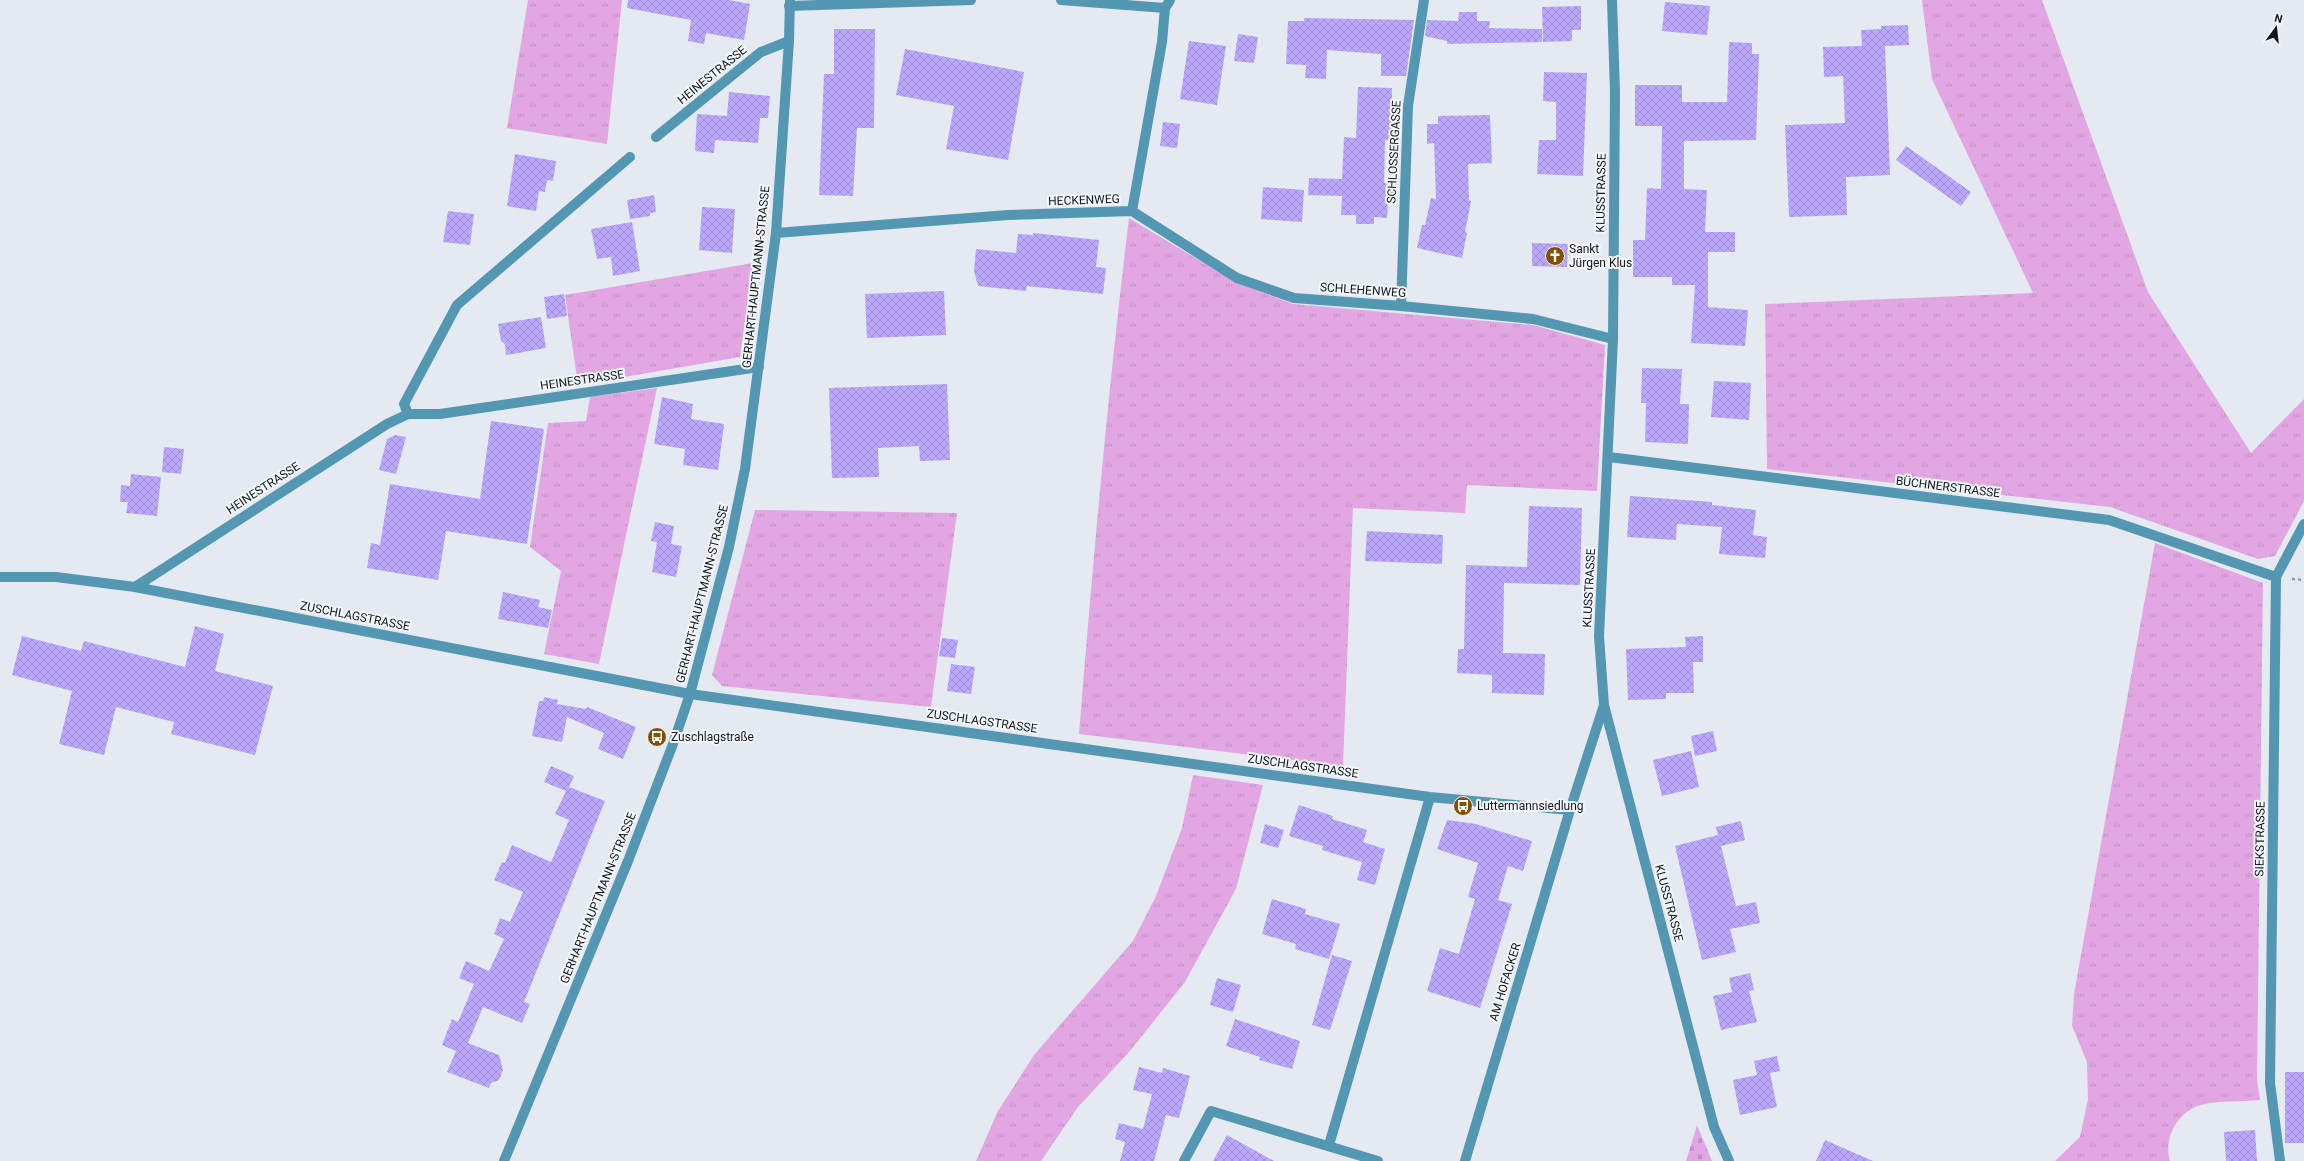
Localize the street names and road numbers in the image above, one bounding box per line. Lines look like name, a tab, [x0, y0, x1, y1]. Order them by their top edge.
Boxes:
street label: HEINESTRASSE	[675, 43, 749, 107]
street label: SCHLOSSERGASSE	[1384, 100, 1404, 204]
street label: KLUSSTRASSE	[1593, 153, 1609, 233]
street label: GERHART-HAUPTMANN-STRASSE	[739, 185, 773, 369]
street label: HECKENWEG	[1048, 192, 1120, 208]
street label: SCHLEHENWEG	[1319, 280, 1407, 300]
street label: HEINESTRASSE	[539, 367, 625, 393]
street label: HEINESTRASSE	[224, 459, 302, 517]
street label: BÜCHNERSTRASSE	[1895, 473, 2001, 500]
street label: GERHART-HAUPTMANN-STRASSE	[673, 503, 731, 685]
street label: KLUSSTRASSE	[1580, 548, 1598, 628]
street label: ZUSCHLAGSTRASSE	[299, 598, 411, 634]
street label: ZUSCHLAGSTRASSE	[926, 706, 1038, 736]
street label: ZUSCHLAGSTRASSE	[1247, 751, 1359, 781]
street label: SIEKSTRASSE	[2252, 801, 2268, 877]
street label: GERHART-HAUPTMANN-STRASSE	[557, 810, 639, 986]
street label: KLUSSTRASSE	[1652, 863, 1686, 943]
street label: AM HOFACKER	[1486, 941, 1524, 1023]

